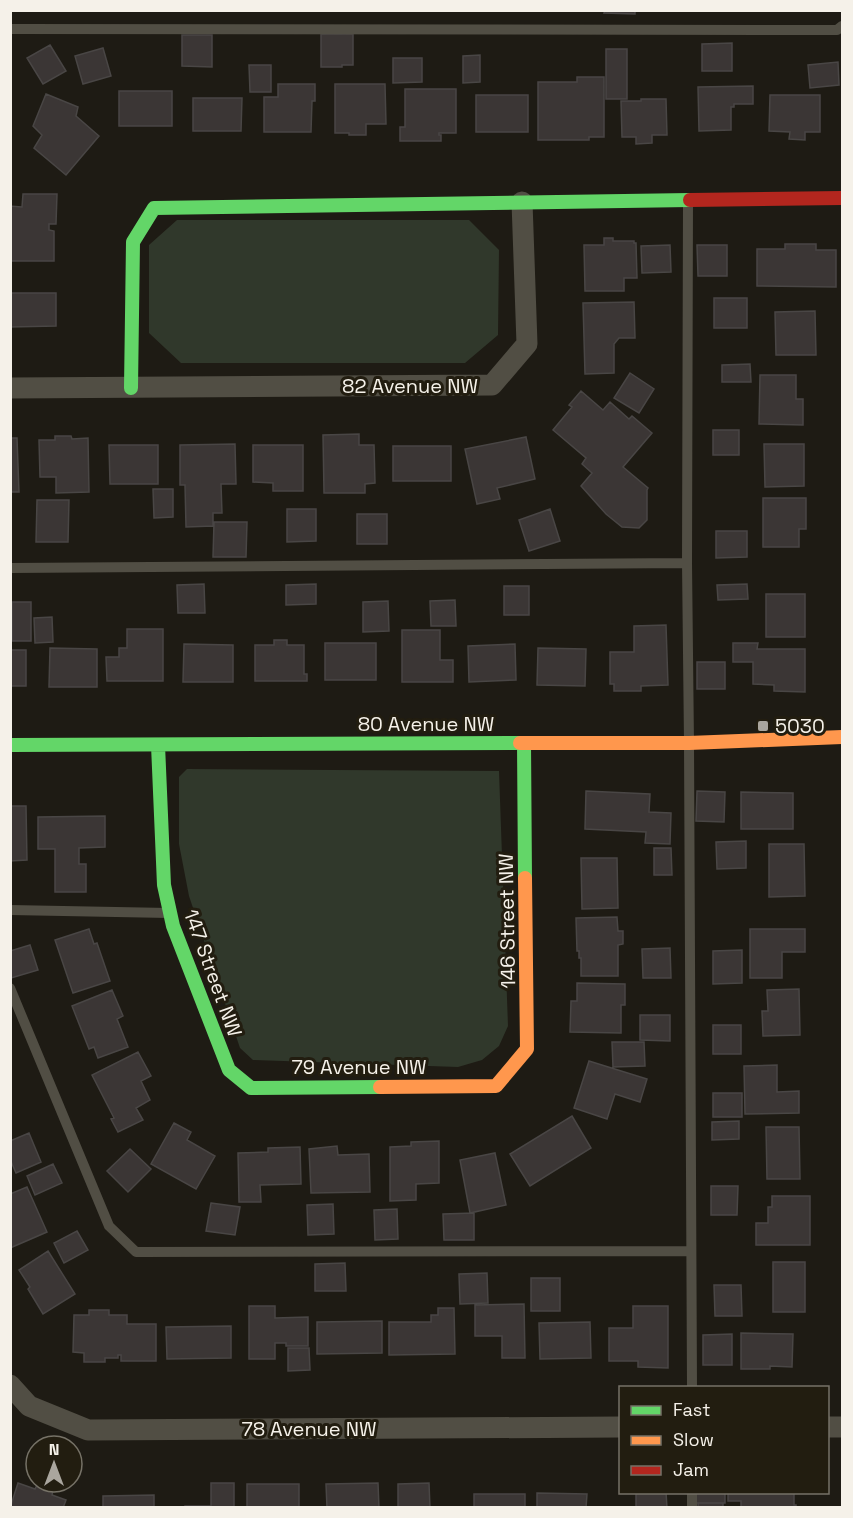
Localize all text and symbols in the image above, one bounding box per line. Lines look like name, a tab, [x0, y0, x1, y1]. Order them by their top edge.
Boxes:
street label: 82 Avenue NW	[342, 373, 478, 399]
street label: 80 Avenue NW	[358, 711, 494, 737]
place label: 5030	[775, 713, 825, 739]
marker: 5030	[756, 719, 770, 733]
street label: 146 Street NW	[493, 853, 521, 989]
street label: 147 Street NW	[178, 906, 248, 1040]
street label: 79 Avenue NW	[292, 1054, 426, 1080]
legend	[619, 1386, 829, 1494]
text: Fast	[673, 1398, 710, 1421]
street label: 78 Avenue NW	[241, 1416, 377, 1442]
text: Slow	[673, 1428, 714, 1451]
north arrow	[24, 1434, 84, 1494]
text: N	[49, 1439, 59, 1460]
text: Jam	[673, 1458, 709, 1481]

